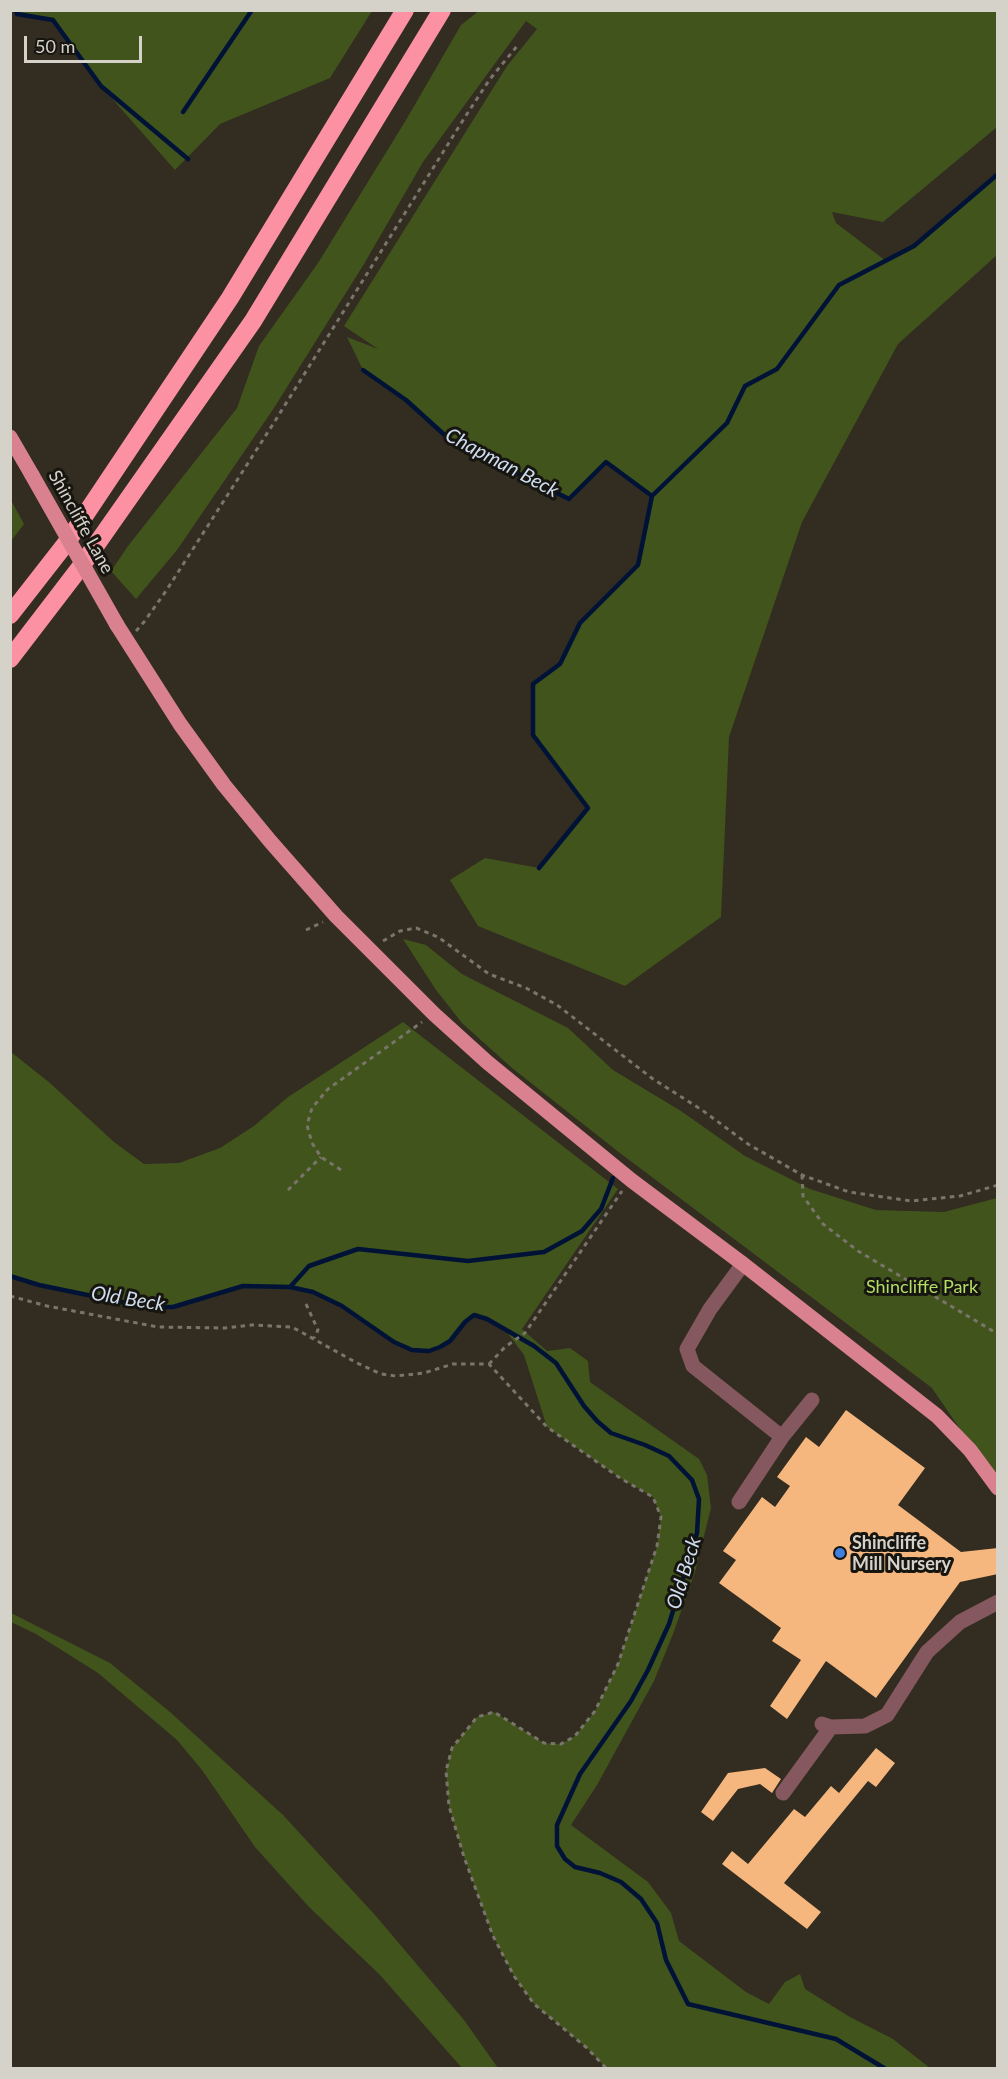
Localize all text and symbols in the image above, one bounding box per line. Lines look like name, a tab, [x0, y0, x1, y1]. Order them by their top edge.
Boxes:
scale bar	[27, 24, 146, 62]
text: 50 m	[35, 35, 75, 57]
water label: Chapman Beck	[441, 423, 563, 503]
street label: Shincliffe Lane	[44, 467, 118, 577]
park label: Shincliffe Park	[866, 1276, 978, 1298]
water label: Old Beck	[89, 1281, 167, 1317]
place label: Shincliffe Mill Nursery	[852, 1532, 951, 1574]
water label: Old Beck	[662, 1534, 706, 1612]
marker: Shincliffe Mill Nursery	[833, 1546, 847, 1560]

